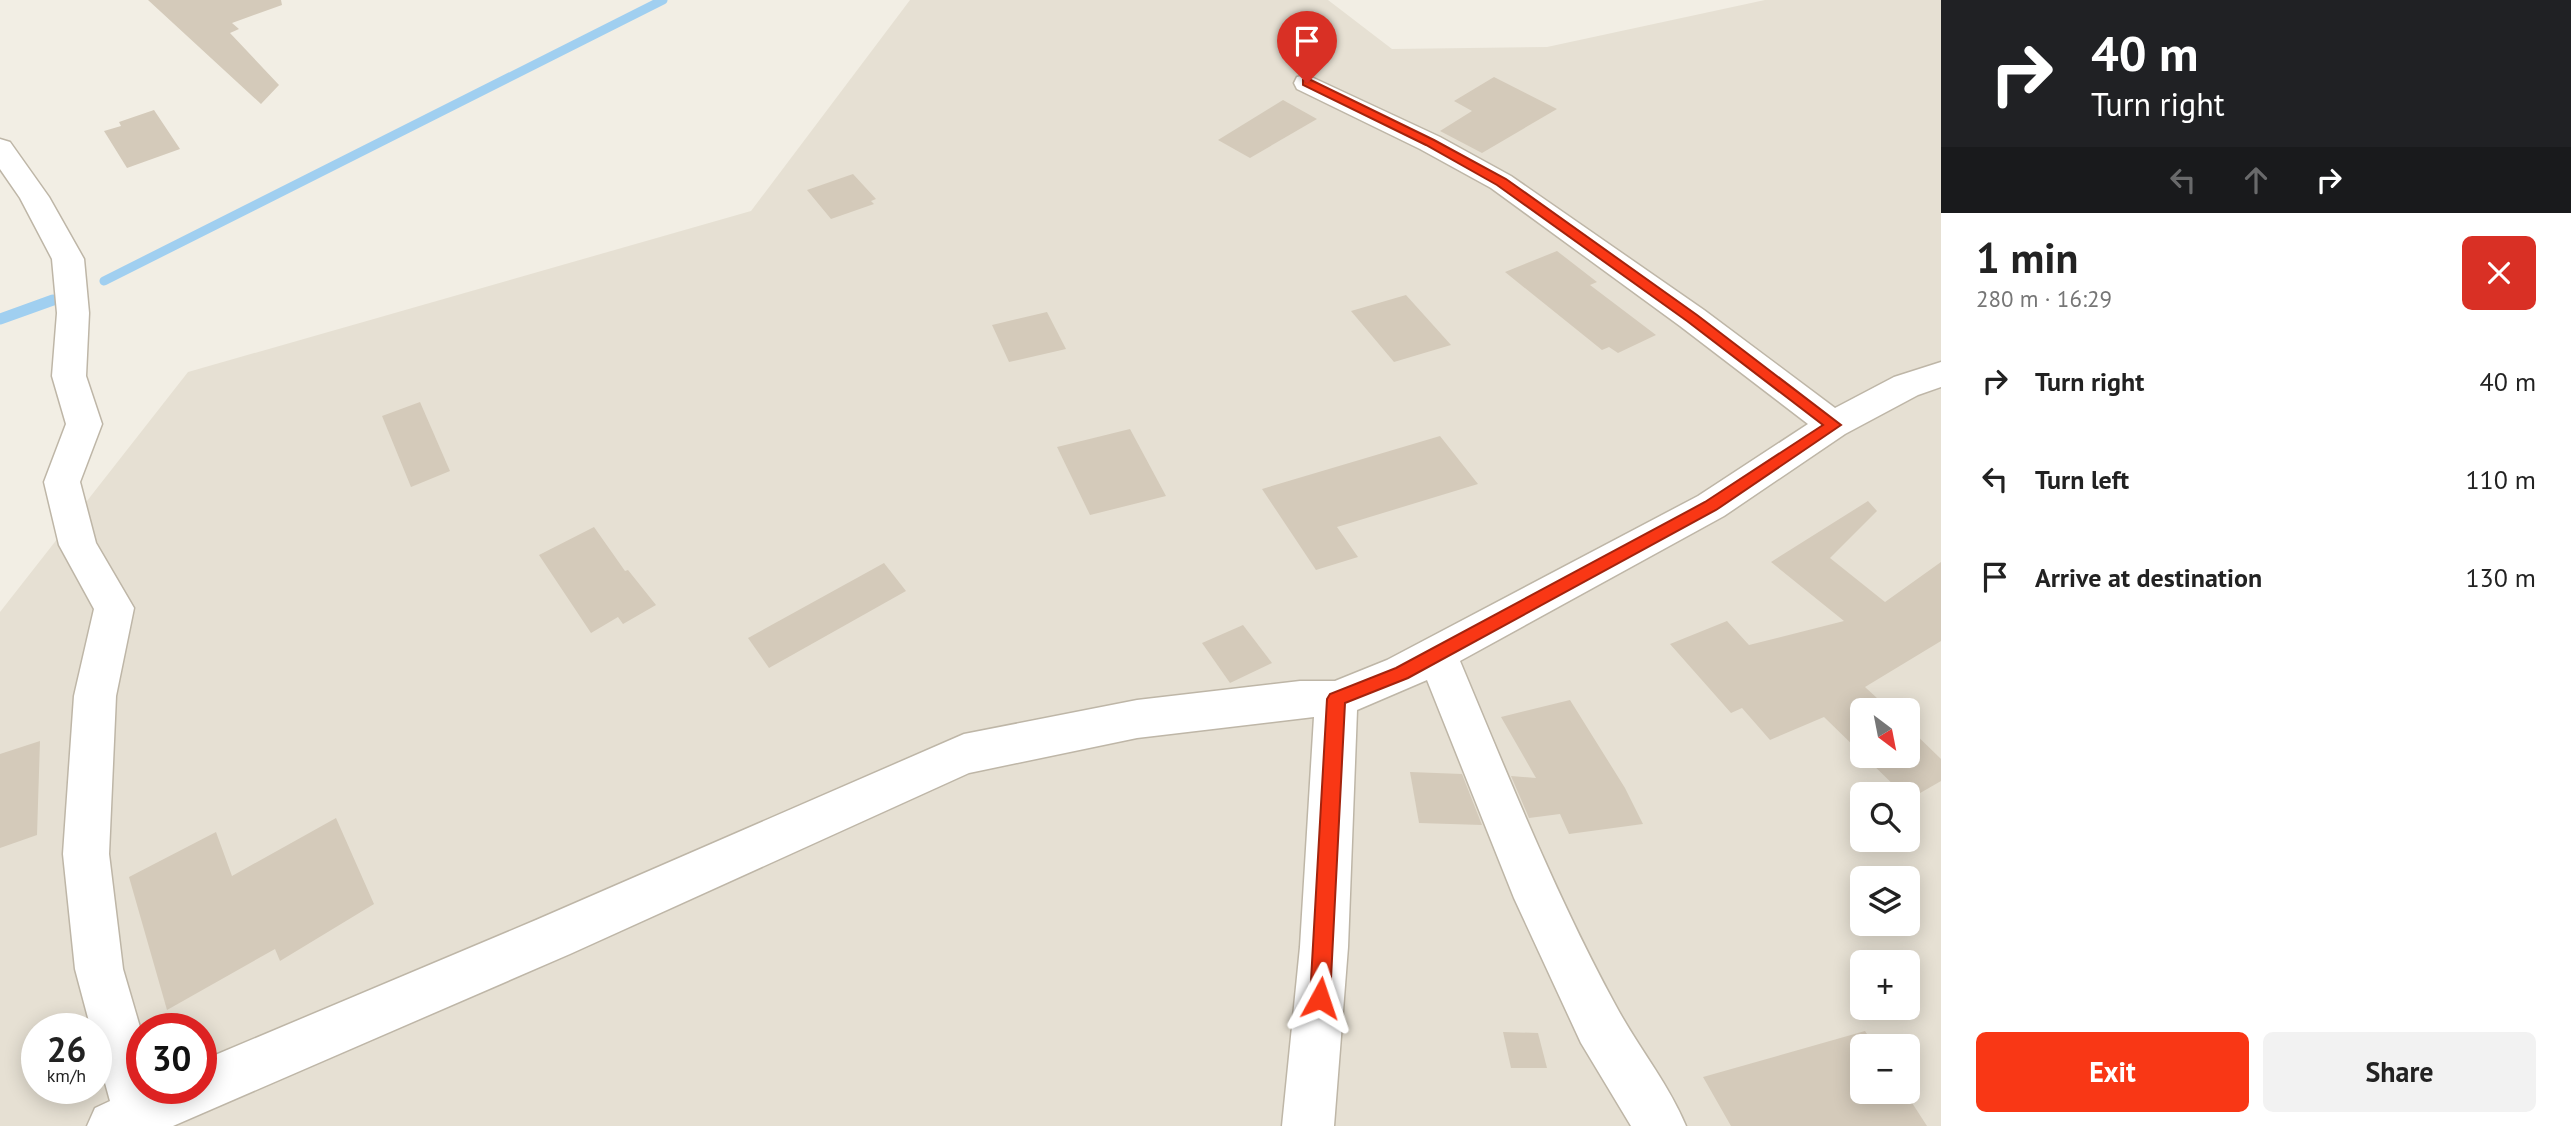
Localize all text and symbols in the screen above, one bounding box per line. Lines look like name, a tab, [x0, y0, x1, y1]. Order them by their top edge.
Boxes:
pin	[1277, 11, 1337, 83]
text: 40 m	[2091, 21, 2198, 85]
icon: arrive	[1288, 22, 1326, 60]
icon: right	[1976, 28, 2067, 119]
text: Turn right	[2091, 83, 2225, 125]
icon: left	[2164, 161, 2202, 199]
icon: ahead	[2237, 161, 2275, 199]
icon: right	[2310, 161, 2348, 199]
text: 1 min	[1976, 230, 2078, 285]
button: close	[2462, 236, 2536, 310]
text: 280 m · 16:29	[1976, 284, 2112, 313]
icon: right	[1976, 362, 2014, 400]
text: Turn right	[2035, 365, 2144, 398]
text: 40 m	[2480, 365, 2536, 398]
icon: left	[1976, 460, 2014, 498]
text: Turn left	[2035, 463, 2129, 496]
text: 110 m	[2465, 463, 2536, 496]
icon: arrive	[1976, 558, 2014, 596]
text: Arrive at destination	[2035, 561, 2262, 594]
text: 130 m	[2465, 561, 2536, 594]
north arrow	[1850, 698, 1920, 768]
map controls	[1850, 698, 1920, 1104]
button: search	[1850, 782, 1920, 852]
button: layers	[1850, 866, 1920, 936]
button: +	[1850, 950, 1920, 1020]
position arrow	[1283, 961, 1357, 1035]
speed limit sign: 30	[126, 1013, 217, 1104]
text: 26	[47, 1026, 86, 1072]
button: Exit	[1976, 1032, 2249, 1112]
button: Share	[2263, 1032, 2536, 1112]
button: −	[1850, 1034, 1920, 1104]
text: km/h	[47, 1064, 86, 1087]

